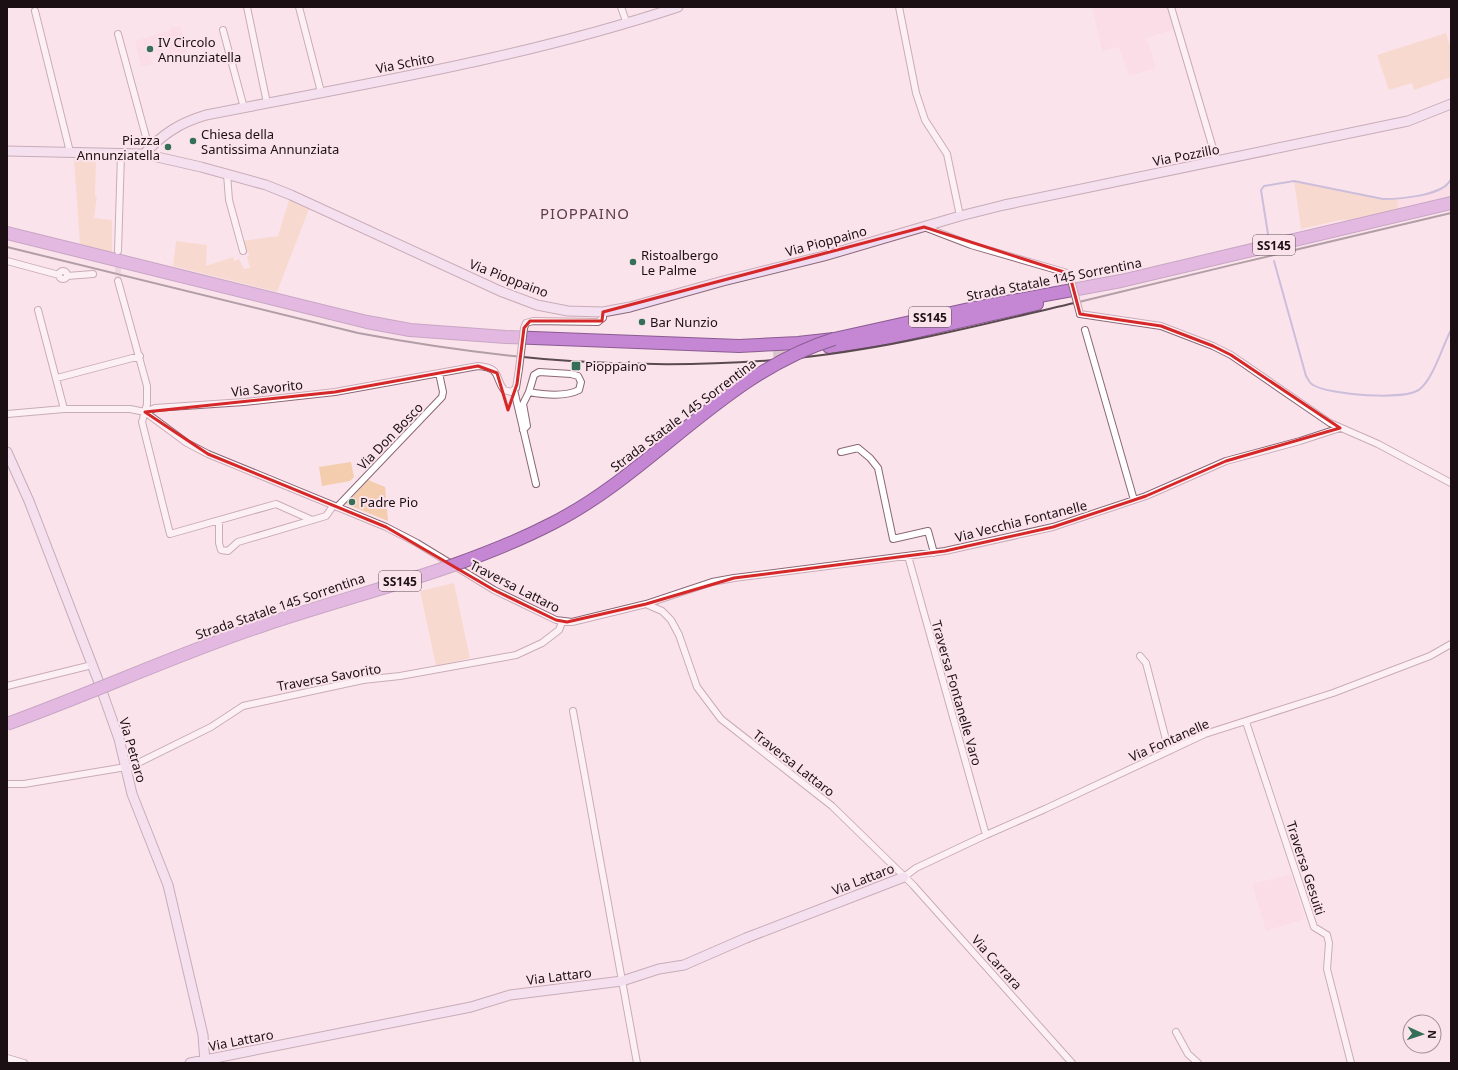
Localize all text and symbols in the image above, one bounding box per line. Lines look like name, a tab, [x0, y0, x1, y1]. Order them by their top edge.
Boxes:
place label: IV Circolo Annunziatella	[158, 33, 241, 66]
marker: IV Circolo Annunziatella	[145, 44, 155, 54]
street label: Via Schito	[374, 48, 436, 77]
place label: Chiesa della Santissima Annunziata	[201, 125, 339, 158]
place label: Piazza Annunziatella	[77, 131, 160, 164]
marker: Chiesa della Santissima Annunziata	[188, 136, 198, 146]
street label: Via Pozzillo	[1151, 140, 1221, 170]
marker: Piazza Annunziatella	[163, 142, 173, 152]
district label: PIOPPAINO	[540, 203, 630, 223]
street label: Via Pioppaino	[783, 221, 869, 260]
road number: SS145	[1253, 235, 1295, 255]
place label: Ristoalbergo Le Palme	[641, 246, 718, 279]
street label: Strada Statale 145 Sorrentina	[965, 253, 1143, 305]
street label: Via Pioppaino	[467, 255, 551, 301]
marker: Ristoalbergo Le Palme	[628, 257, 638, 267]
road number: SS145	[909, 307, 951, 327]
place label: Bar Nunzio	[650, 313, 718, 331]
marker: Bar Nunzio	[637, 317, 647, 327]
street label: Strada Statale 145 Sorrentina	[607, 354, 759, 476]
place label: Pioppaino	[585, 357, 647, 375]
marker: Pioppaino	[570, 360, 582, 372]
street label: Via Savorito	[230, 375, 304, 401]
street label: Via Don Bosco	[353, 398, 427, 474]
place label: Padre Pio	[360, 493, 418, 511]
street label: Via Vecchia Fontanelle	[953, 496, 1089, 546]
marker: Padre Pio	[347, 497, 357, 507]
street label: Traversa Lattaro	[467, 556, 563, 617]
street label: Strada Statale 145 Sorrentina	[193, 569, 367, 643]
road number: SS145	[379, 571, 421, 591]
street label: Traversa Fontanelle Varo	[928, 618, 986, 768]
street label: Traversa Savorito	[276, 659, 383, 695]
street label: Via Fontanelle	[1126, 714, 1212, 766]
street label: Via Petraro	[115, 715, 151, 785]
street label: Traversa Lattaro	[749, 725, 839, 801]
street label: Traversa Gesuiti	[1282, 819, 1330, 917]
street label: Via Lattaro	[829, 859, 897, 899]
street label: Via Carrara	[968, 931, 1026, 993]
street label: Via Lattaro	[525, 963, 593, 989]
north arrow	[1402, 1014, 1442, 1054]
street label: Via Lattaro	[207, 1025, 275, 1055]
text: N	[1425, 1030, 1440, 1039]

